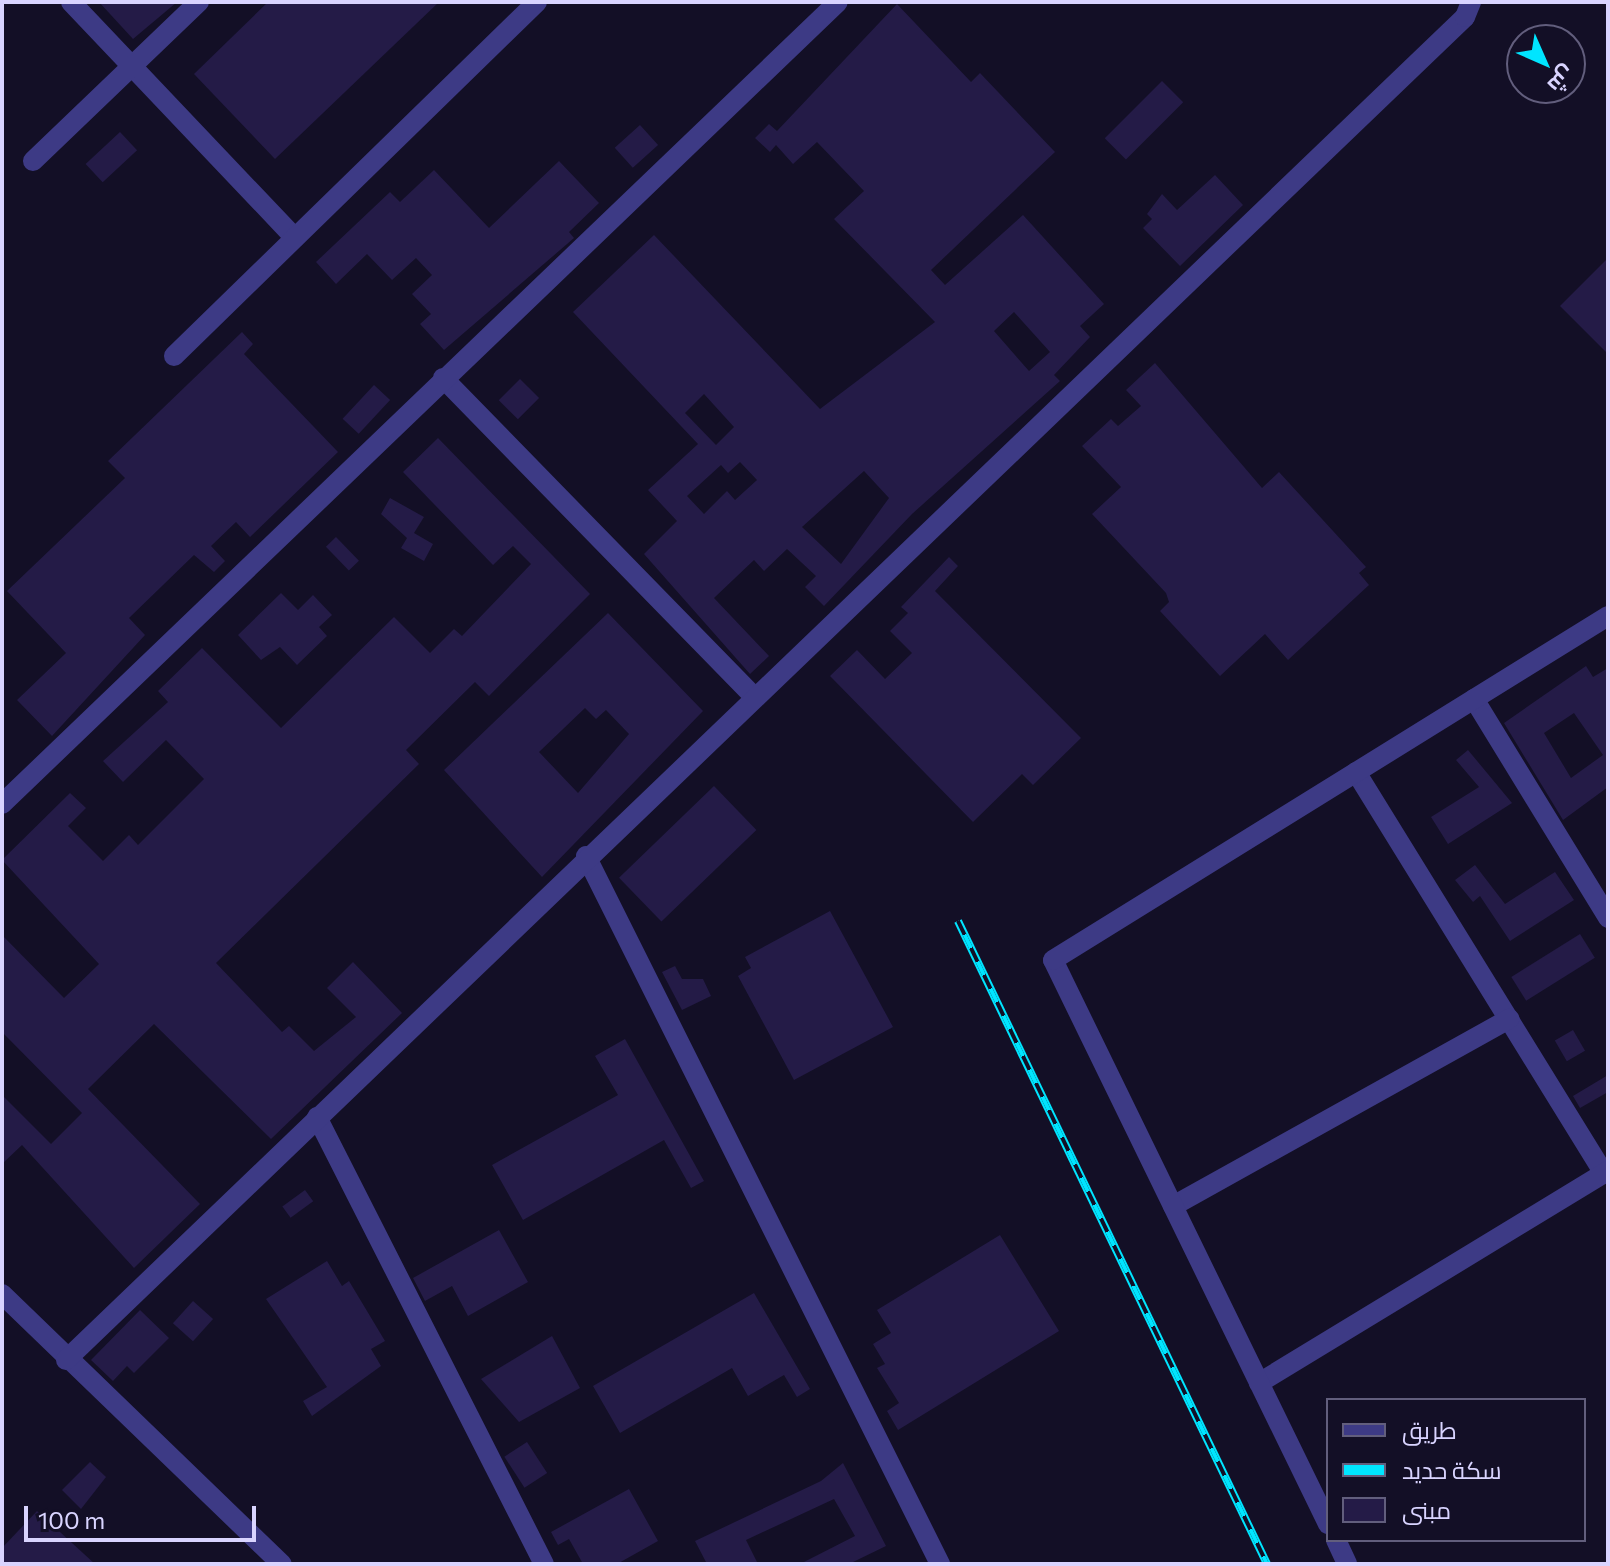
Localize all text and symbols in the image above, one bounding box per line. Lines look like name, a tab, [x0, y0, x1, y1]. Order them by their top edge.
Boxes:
north arrow	[1506, 24, 1586, 104]
text: ش	[1542, 60, 1581, 99]
legend	[1326, 1398, 1586, 1542]
text: طريق	[1402, 1415, 1457, 1444]
text: سكة حديد	[1402, 1455, 1502, 1484]
scale bar	[28, 1490, 260, 1540]
text: مبنى	[1402, 1495, 1451, 1524]
text: 100 m	[38, 1505, 105, 1534]

